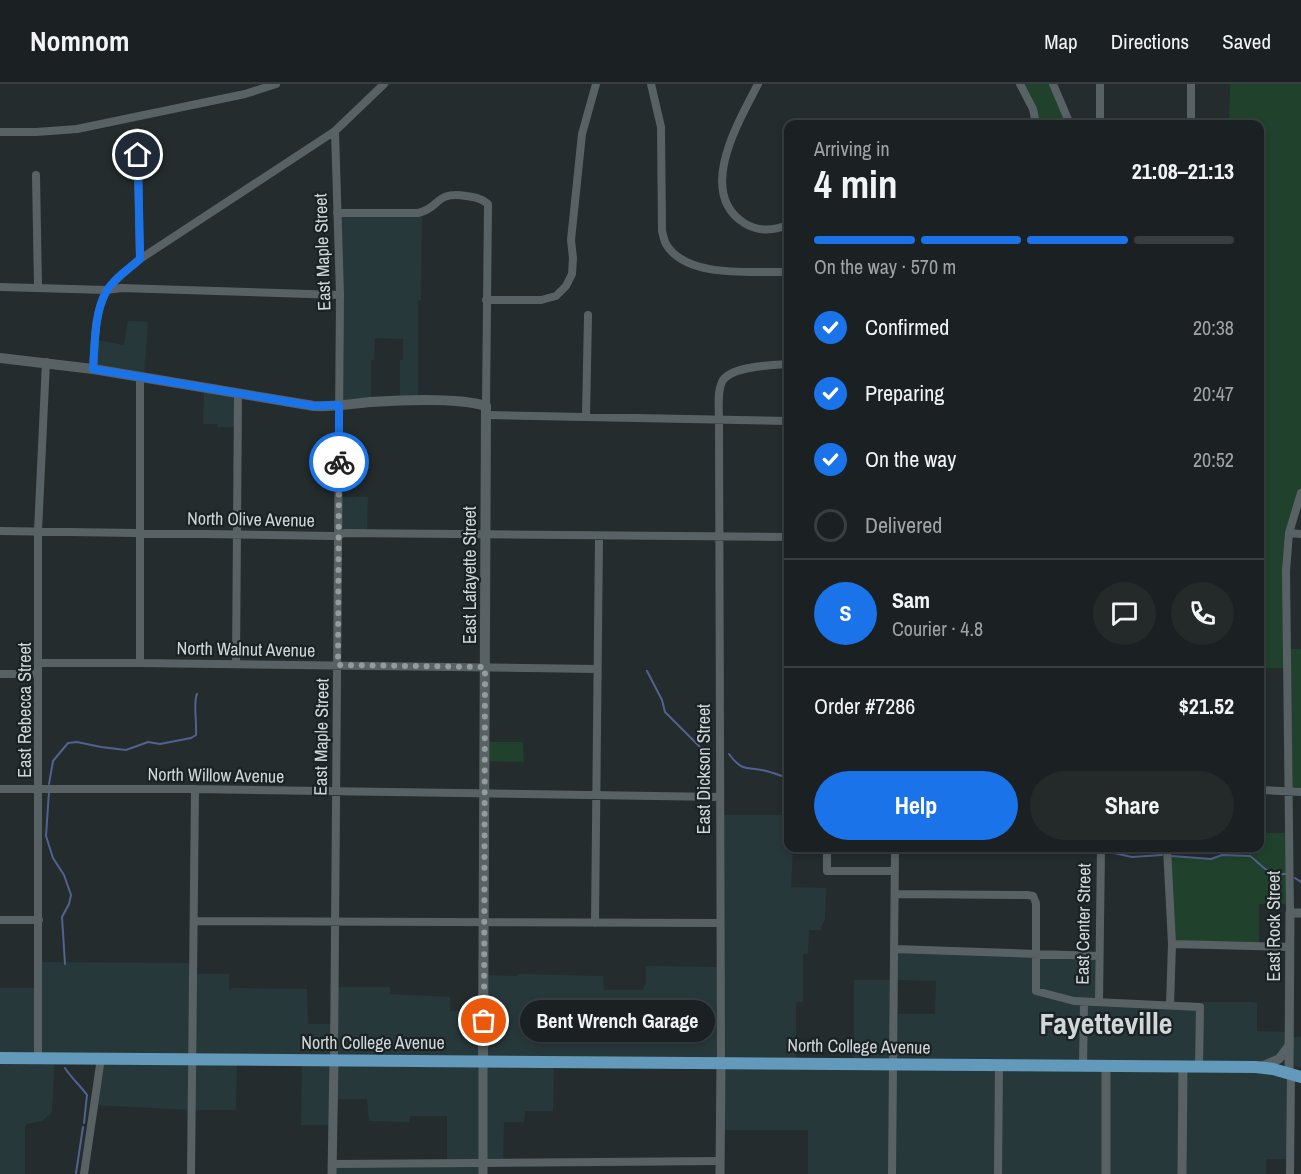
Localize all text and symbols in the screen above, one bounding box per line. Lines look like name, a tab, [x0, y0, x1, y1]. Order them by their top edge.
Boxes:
text: Nomnom	[30, 22, 130, 60]
text: Map	[1044, 27, 1078, 56]
text: Directions	[1111, 27, 1189, 56]
text: Saved	[1222, 27, 1271, 56]
pin	[112, 129, 163, 180]
text: Arriving in	[814, 135, 890, 162]
icon: home	[121, 138, 154, 171]
text: 21:08–21:13	[1132, 156, 1234, 186]
text: 4 min	[814, 158, 898, 210]
street label: East Maple Street	[307, 193, 337, 311]
text: On the way · 570 m	[814, 253, 956, 280]
icon: check	[814, 311, 847, 344]
text: Confirmed	[865, 312, 949, 342]
text: 20:38	[1193, 314, 1234, 341]
icon: check	[814, 377, 847, 410]
text: Preparing	[865, 378, 944, 408]
text: 20:47	[1193, 380, 1234, 407]
courier	[309, 432, 369, 492]
icon: check	[814, 443, 847, 476]
text: On the way	[865, 444, 956, 474]
icon: bike	[323, 446, 356, 479]
text: 20:52	[1193, 446, 1234, 473]
street label: North Olive Avenue	[187, 505, 315, 533]
street label: East Lafayette Street	[457, 506, 482, 644]
text: Delivered	[865, 510, 942, 540]
button: chat	[1093, 582, 1156, 645]
button: phone	[1171, 582, 1234, 645]
text: Sam	[892, 585, 930, 615]
text: S	[839, 598, 852, 628]
text: Courier · 4.8	[892, 615, 983, 642]
street label: North Walnut Avenue	[176, 635, 316, 663]
street label: East Rebecca Street	[12, 642, 37, 778]
street label: East Maple Street	[307, 678, 335, 796]
text: Order #7286	[814, 691, 915, 721]
text: $21.52	[1179, 691, 1234, 721]
street label: East Dickson Street	[691, 704, 716, 834]
street label: North Willow Avenue	[147, 761, 285, 789]
button: Help	[814, 771, 1018, 840]
button: Share	[1030, 771, 1234, 840]
street label: East Center Street	[1069, 863, 1097, 985]
street label: East Rock Street	[1261, 871, 1286, 981]
pin	[458, 995, 509, 1046]
callout: Bent Wrench Garage	[520, 1000, 715, 1042]
district label: Fayetteville	[1040, 1003, 1172, 1043]
icon: bag	[467, 1004, 500, 1037]
text: Bent Wrench Garage	[537, 1007, 698, 1034]
street label: North College Avenue	[301, 1030, 445, 1055]
street label: North College Avenue	[787, 1032, 931, 1060]

